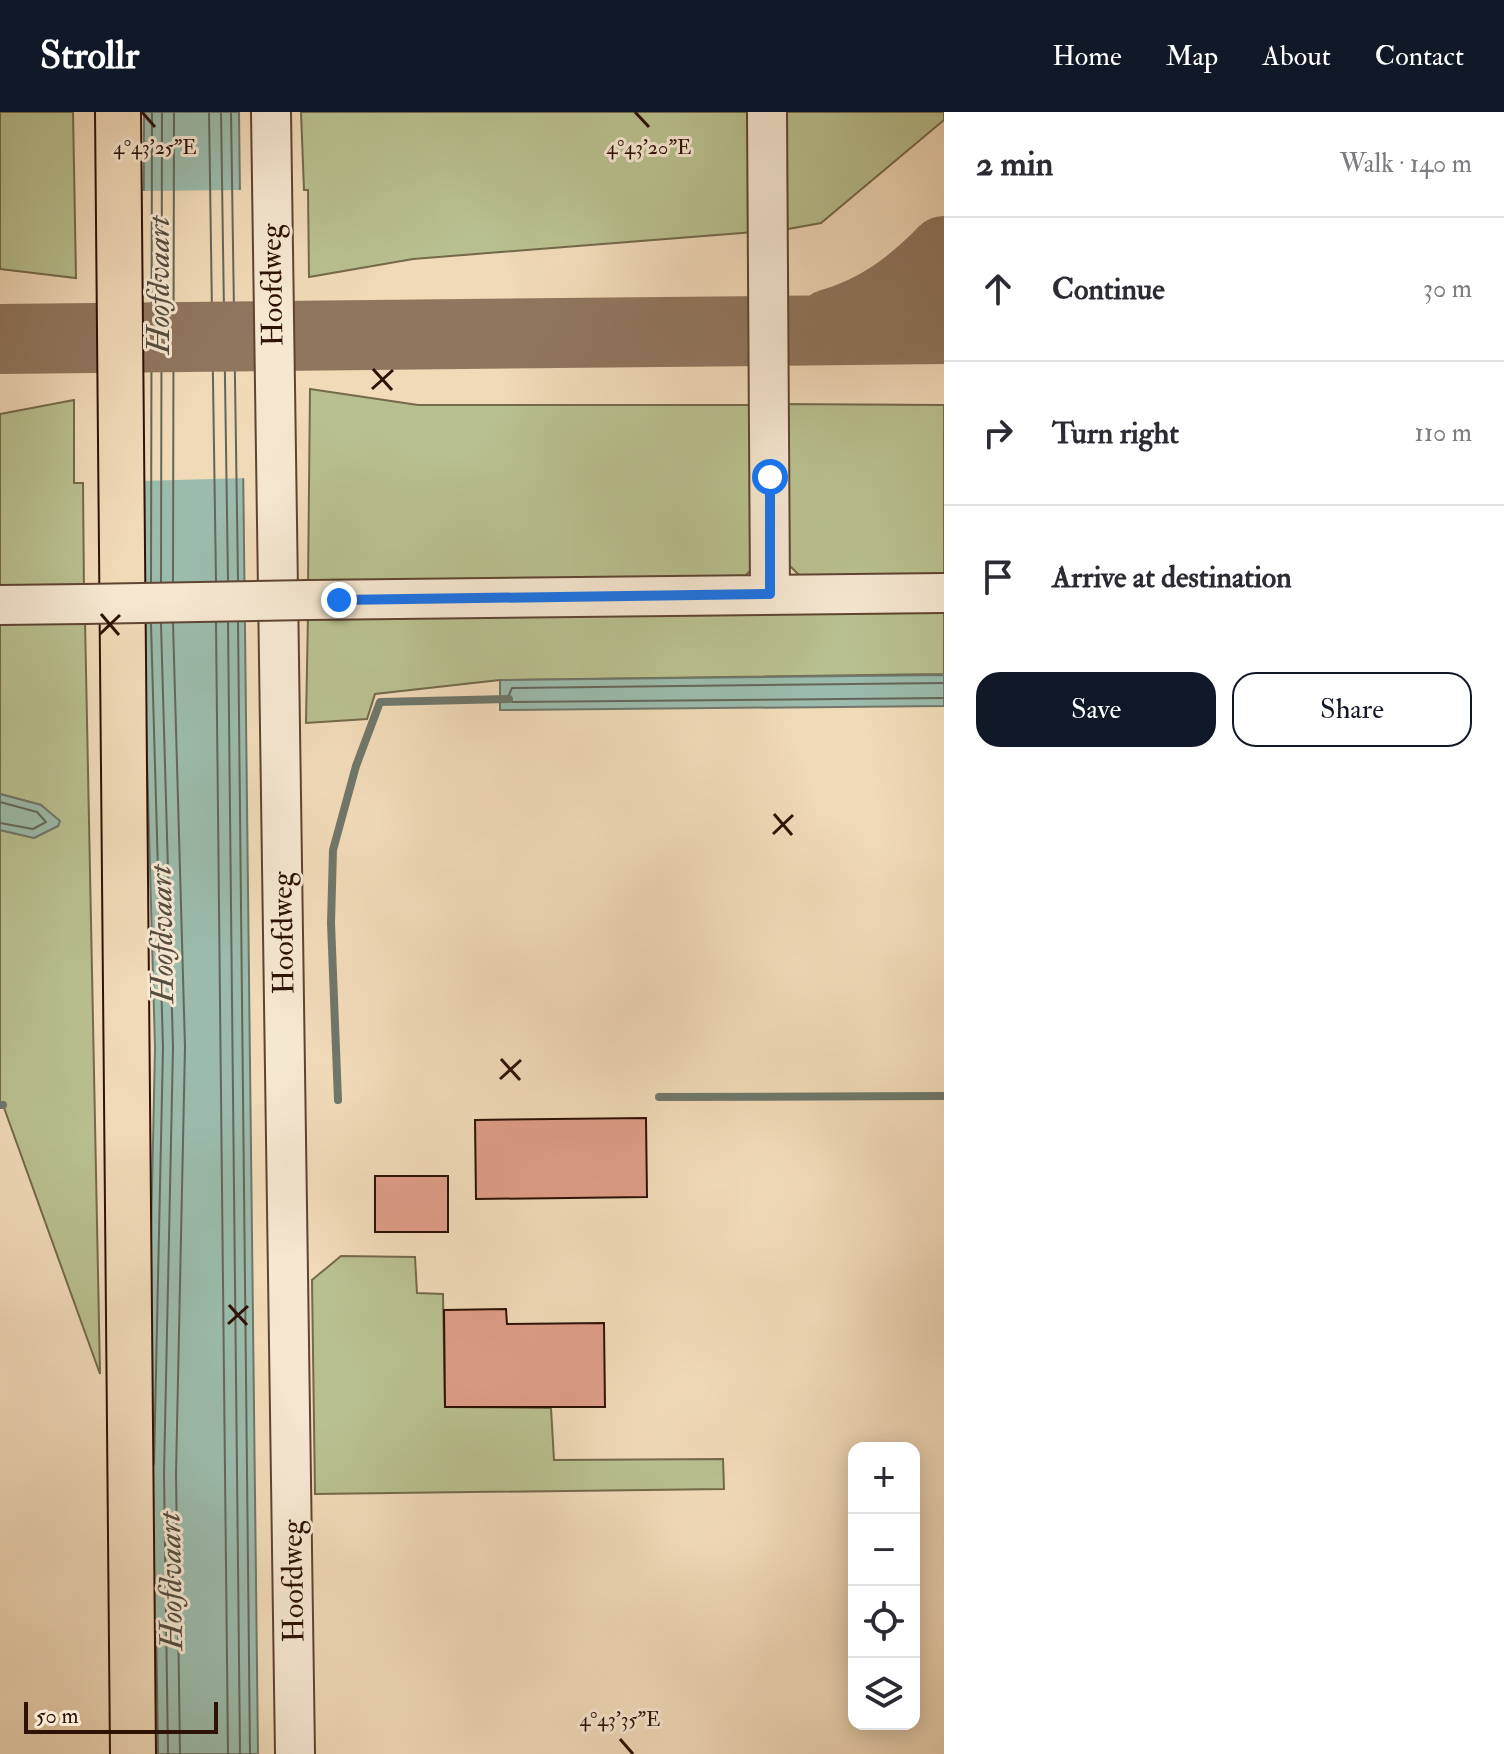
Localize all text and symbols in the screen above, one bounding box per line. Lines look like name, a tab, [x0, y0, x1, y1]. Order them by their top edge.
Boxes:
text: Strollr	[40, 32, 139, 80]
text: Home	[1052, 39, 1122, 74]
text: Map	[1166, 39, 1218, 74]
text: About	[1262, 39, 1331, 74]
text: Contact	[1375, 39, 1464, 74]
text: 4°43'25"E	[113, 135, 197, 160]
text: 4°43'20"E	[607, 135, 691, 160]
text: 2 min	[976, 143, 1053, 186]
text: Walk · 140 m	[1340, 148, 1472, 180]
water label: Hoofdvaart	[139, 214, 179, 356]
street label: Hoofdweg	[252, 222, 292, 347]
icon: ahead	[976, 267, 1020, 311]
text: Continue	[1052, 271, 1165, 308]
text: 30 m	[1423, 273, 1472, 305]
icon: right	[976, 411, 1020, 455]
text: Turn right	[1052, 415, 1179, 452]
text: 110 m	[1415, 417, 1472, 449]
route start	[752, 459, 788, 495]
icon: arrive	[976, 555, 1020, 599]
text: Arrive at destination	[1052, 559, 1292, 596]
route end	[321, 582, 357, 618]
button: Save	[976, 672, 1216, 747]
button: Share	[1232, 672, 1472, 747]
water label: Hoofdvaart	[141, 863, 183, 1005]
street label: Hoofdweg	[263, 870, 303, 995]
map controls	[848, 1442, 920, 1730]
button: +	[848, 1442, 920, 1514]
water label: Hoofdvaart	[150, 1510, 192, 1652]
button: −	[848, 1514, 920, 1586]
street label: Hoofdweg	[273, 1518, 313, 1643]
button: locate	[848, 1586, 920, 1658]
button: layers	[848, 1658, 920, 1730]
scale bar	[24, 1698, 218, 1734]
text: 50 m	[36, 1702, 78, 1730]
text: 4°43'35"E	[579, 1707, 661, 1732]

